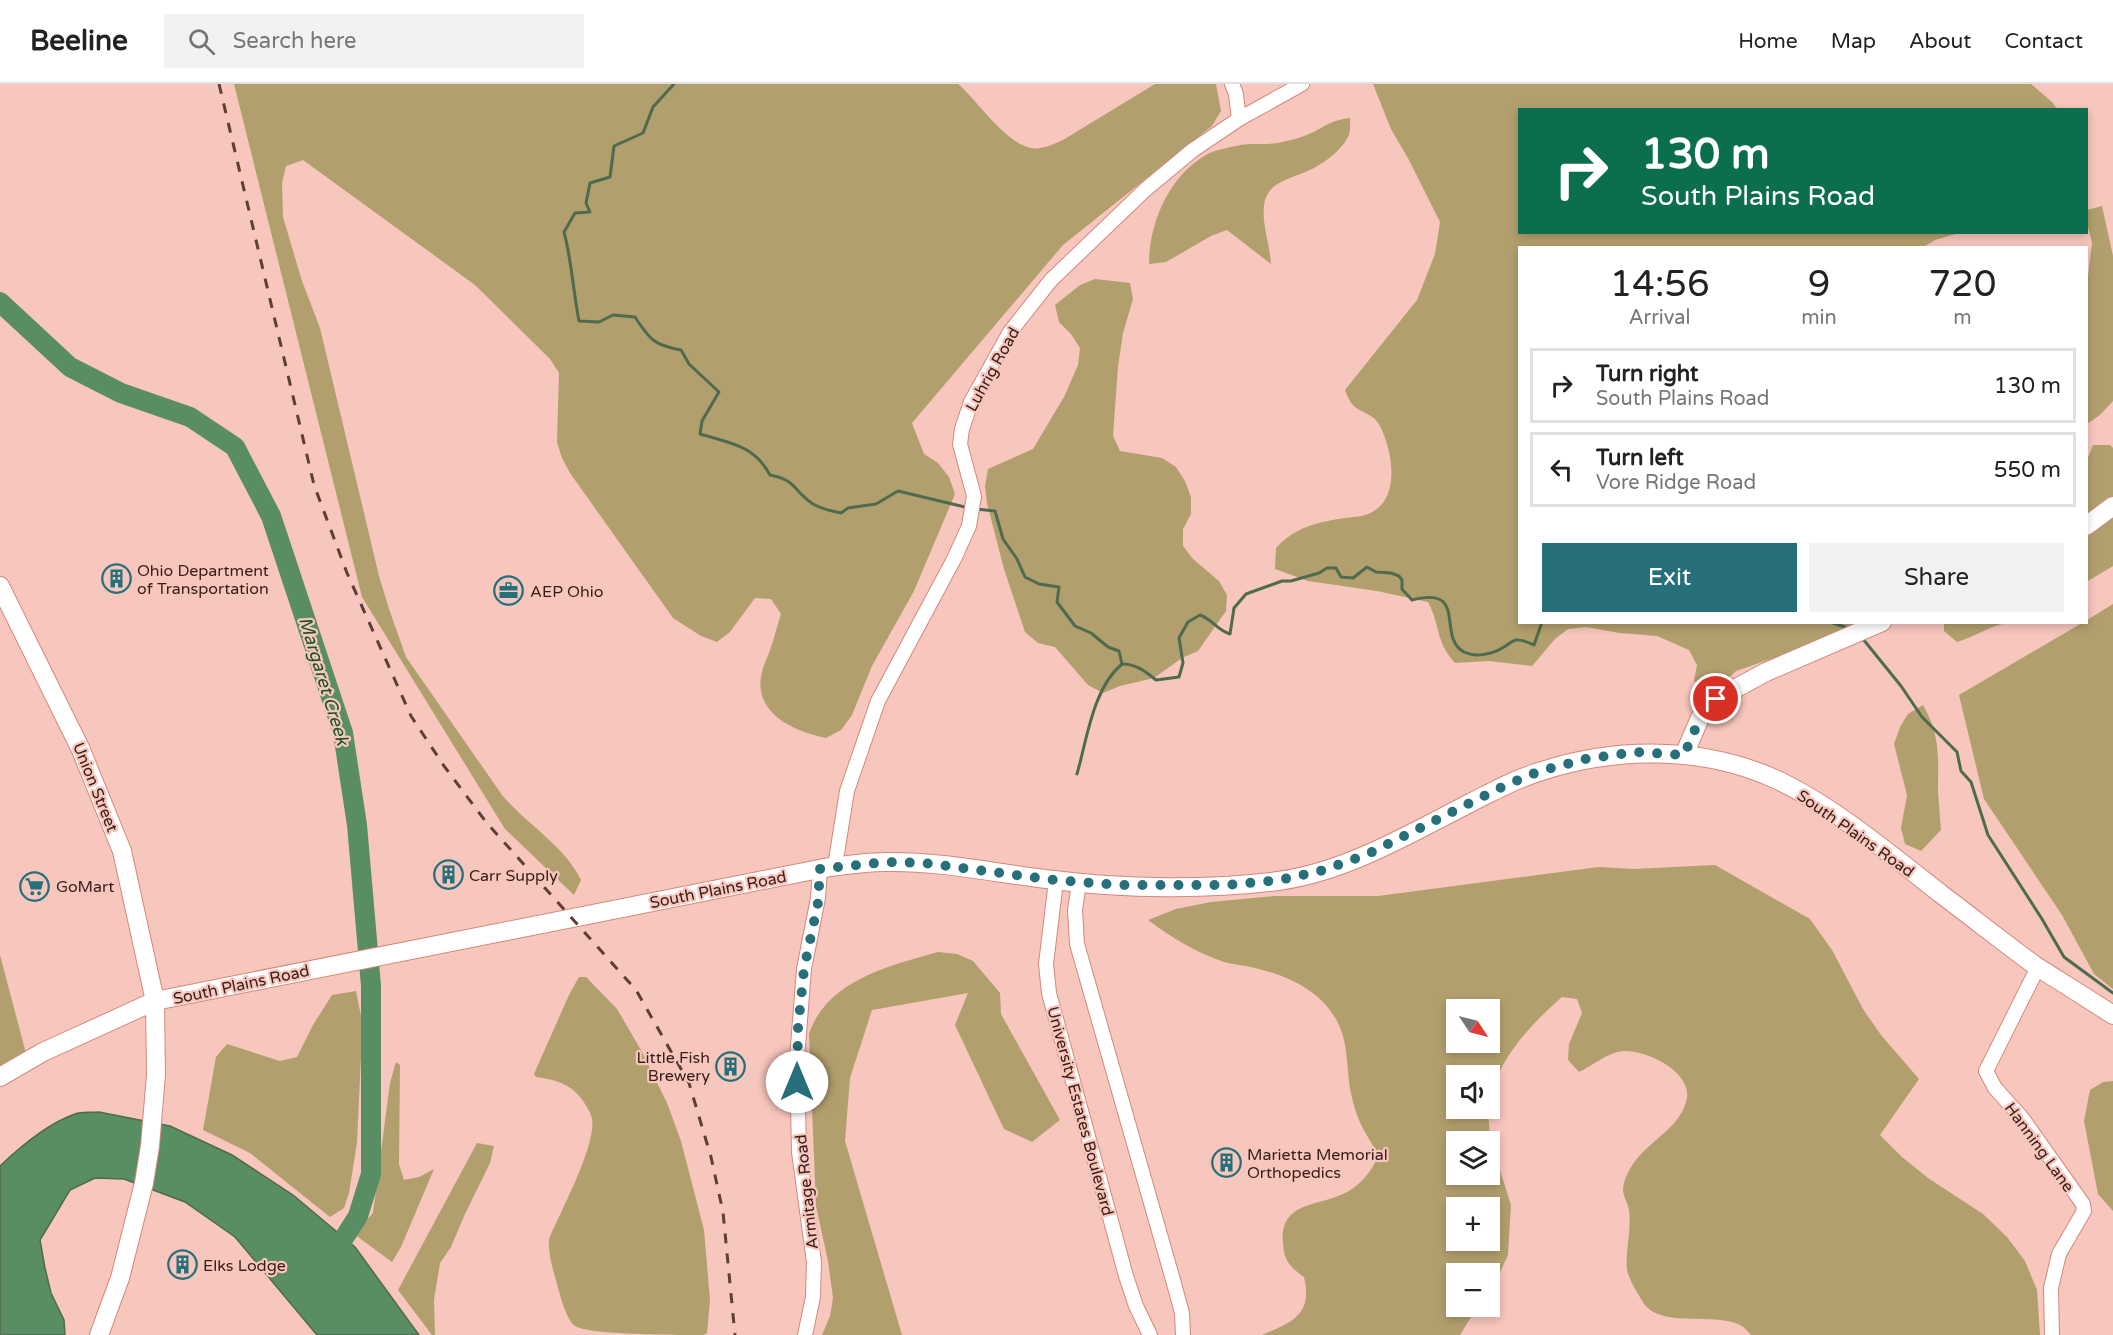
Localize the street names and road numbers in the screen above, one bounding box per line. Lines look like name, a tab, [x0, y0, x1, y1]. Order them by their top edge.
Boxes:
street label: Luhrig Road	[962, 324, 1024, 415]
street label: Union Street	[68, 740, 122, 835]
street label: South Plains Road	[1793, 786, 1918, 882]
street label: South Plains Road	[648, 867, 788, 913]
street label: South Plains Road	[171, 961, 311, 1009]
street label: University Estates Boulevard	[1042, 1004, 1118, 1218]
street label: Hanning Lane	[2000, 1099, 2078, 1196]
street label: Armitage Road	[791, 1134, 823, 1250]

